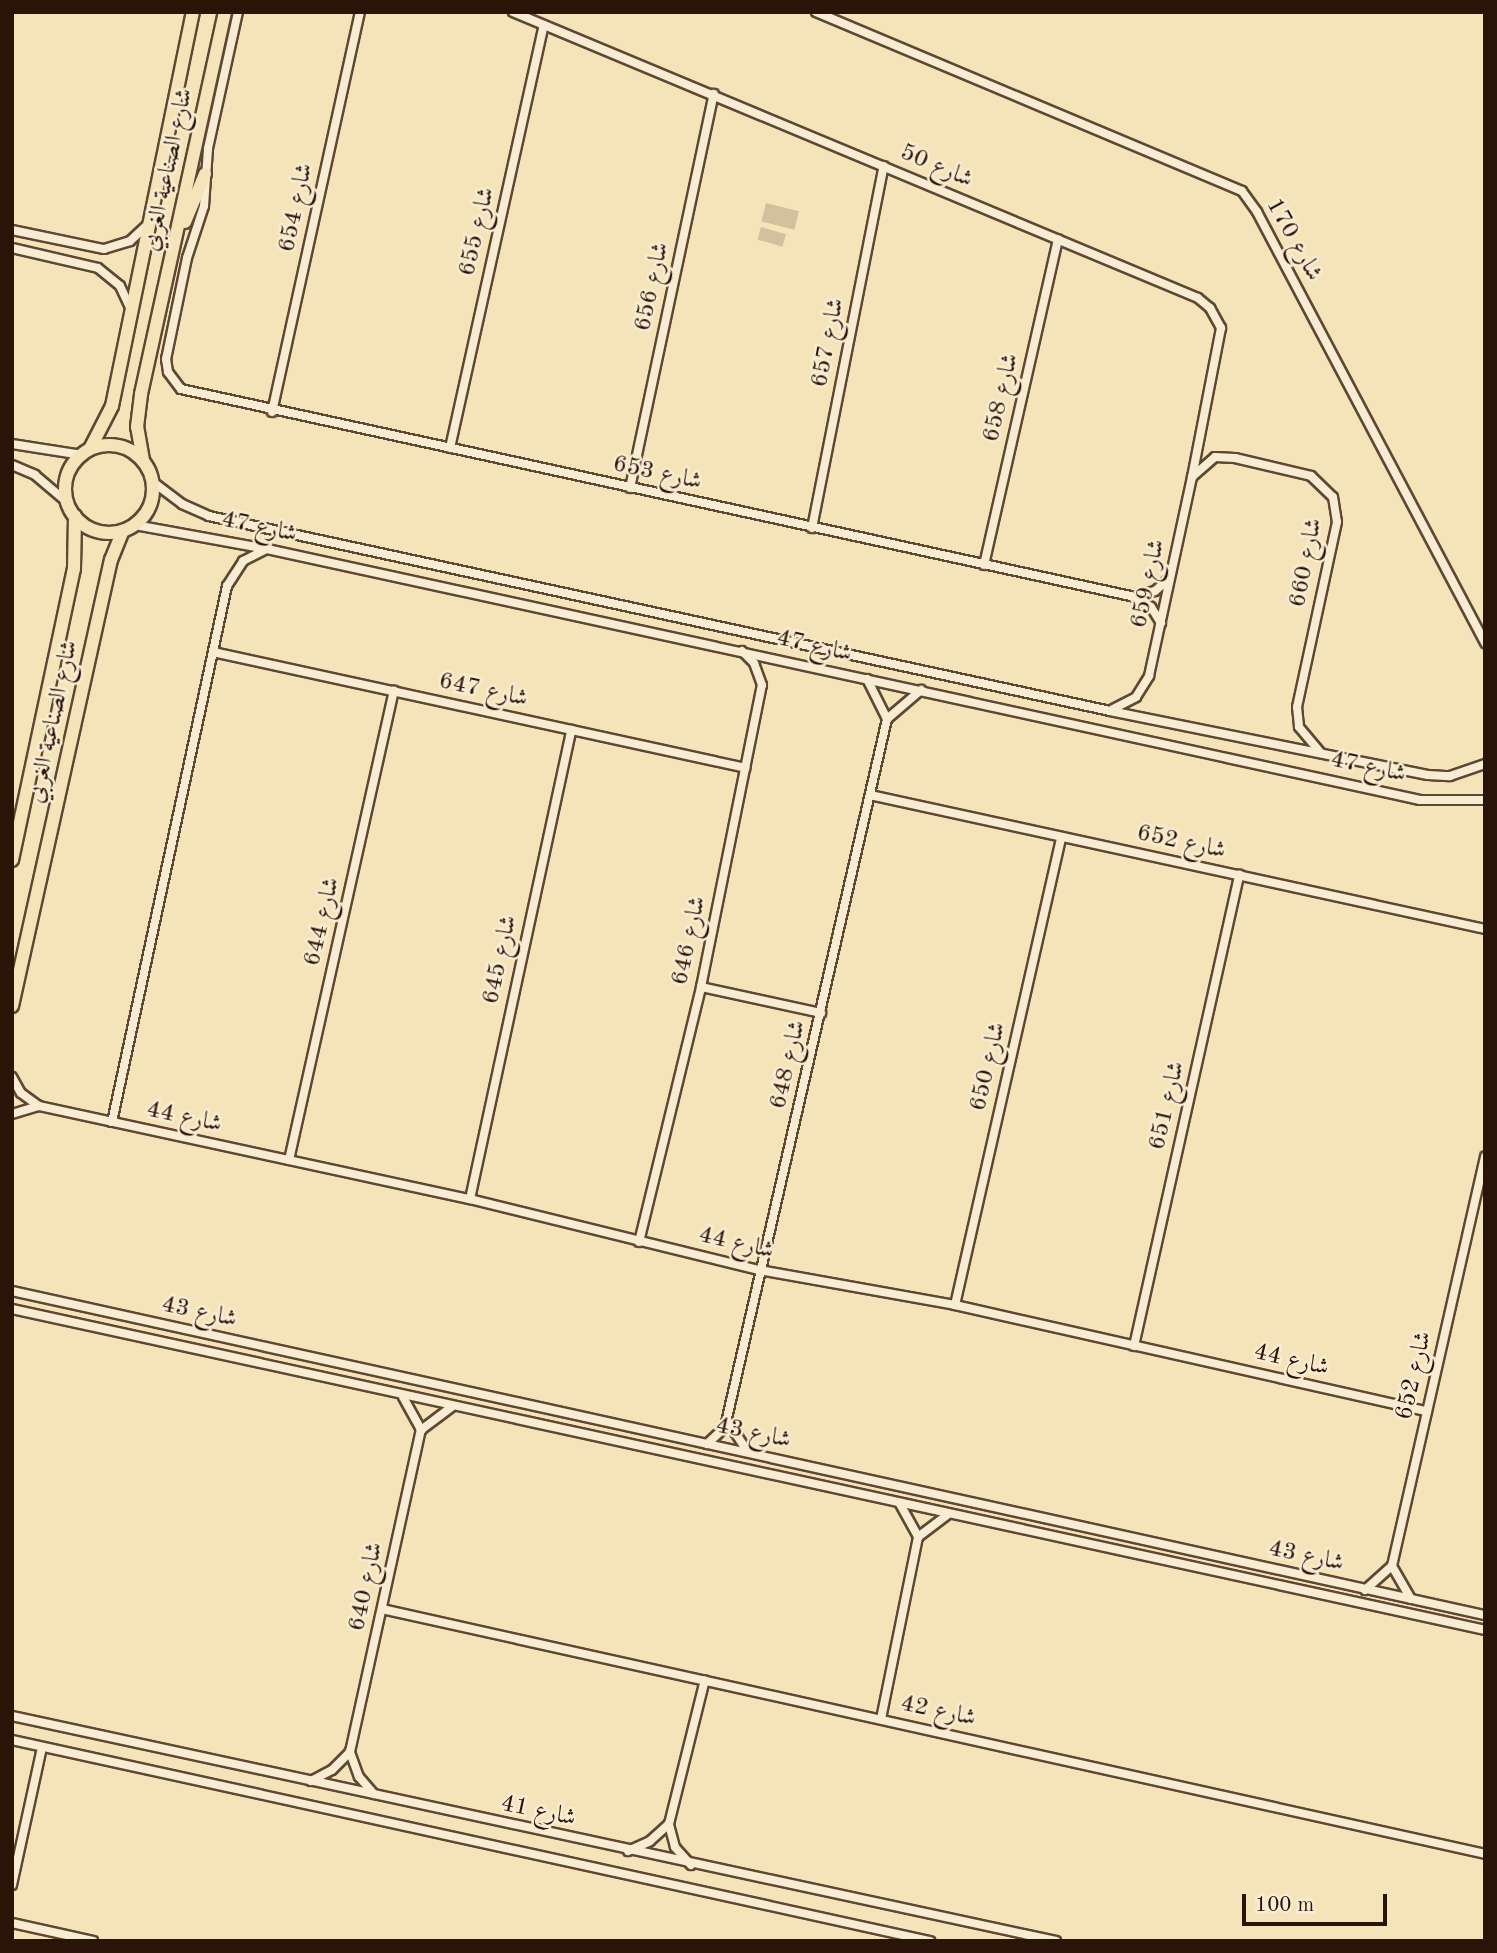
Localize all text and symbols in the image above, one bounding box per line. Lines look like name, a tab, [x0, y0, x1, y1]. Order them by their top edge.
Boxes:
street label: شارع الصناعية الغربي	[138, 86, 200, 254]
street label: شارع 50	[895, 139, 977, 195]
street label: شارع 654	[274, 161, 320, 255]
street label: شارع 655	[454, 185, 502, 279]
street label: شارع 170	[1259, 194, 1327, 286]
street label: شارع 656	[630, 240, 676, 334]
street label: شارع 657	[806, 296, 852, 390]
street label: شارع 658	[978, 351, 1026, 445]
street label: شارع 653	[610, 451, 704, 497]
street label: شارع 47	[219, 506, 299, 550]
street label: شارع 660	[1284, 516, 1330, 610]
street label: شارع 659	[1126, 537, 1172, 631]
street label: شارع 47	[774, 624, 854, 670]
street label: شارع الصناعية الغربي	[23, 638, 85, 806]
street label: شارع 647	[436, 668, 530, 714]
street label: شارع 47	[1328, 746, 1408, 790]
street label: شارع 652	[1134, 820, 1228, 866]
street label: شارع 644	[299, 875, 347, 969]
street label: شارع 646	[667, 894, 713, 988]
street label: شارع 645	[478, 913, 524, 1007]
street label: شارع 648	[765, 1018, 813, 1112]
street label: شارع 650	[965, 1020, 1013, 1114]
street label: شارع 651	[1144, 1059, 1192, 1153]
street label: شارع 44	[144, 1096, 224, 1140]
street label: شارع 44	[696, 1221, 776, 1267]
street label: شارع 43	[159, 1291, 239, 1335]
street label: شارع 652	[1391, 1329, 1439, 1423]
street label: شارع 44	[1251, 1338, 1331, 1384]
street label: شارع 43	[713, 1412, 793, 1456]
street label: شارع 43	[1266, 1535, 1346, 1579]
street label: شارع 640	[344, 1540, 390, 1634]
street label: شارع 42	[898, 1690, 978, 1734]
street label: شارع 41	[498, 1790, 578, 1834]
scale bar	[1245, 1880, 1390, 1924]
text: 100 m	[1255, 1895, 1314, 1916]

